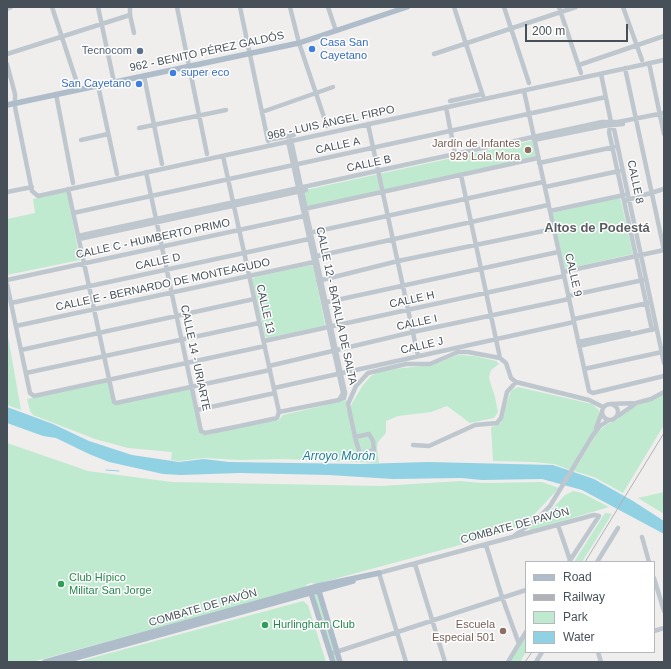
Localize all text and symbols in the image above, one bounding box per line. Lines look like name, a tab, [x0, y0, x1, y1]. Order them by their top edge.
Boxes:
scale bar	[527, 16, 630, 42]
text: 200 m	[532, 24, 565, 38]
street label: 962 - BENITO PÉREZ GALDÓS	[129, 29, 285, 75]
place label: Casa San Cayetano	[320, 36, 368, 62]
place label: Tecnocom	[82, 44, 132, 58]
marker: Casa San Cayetano	[307, 44, 317, 54]
marker: Tecnocom	[135, 46, 145, 56]
place label: super eco	[181, 66, 229, 80]
marker: super eco	[168, 68, 178, 78]
place label: San Cayetano	[61, 77, 131, 91]
marker: San Cayetano	[134, 79, 144, 89]
street label: 968 - LUIS ÁNGEL FIRPO	[266, 103, 396, 143]
street label: CALLE A	[314, 135, 362, 157]
place label: Jardín de Infantes 929 Lola Mora	[432, 137, 520, 163]
marker: Jardín de Infantes 929 Lola Mora	[523, 145, 533, 155]
street label: CALLE B	[345, 153, 393, 175]
street label: CALLE 8	[624, 159, 646, 205]
street label: CALLE C - HUMBERTO PRIMO	[75, 216, 231, 262]
district label: Altos de Podestá	[544, 220, 650, 236]
street label: CALLE 12 - BATALLA DE SALTA	[313, 226, 359, 386]
street label: CALLE D	[134, 251, 182, 273]
street label: CALLE 9	[562, 252, 584, 298]
street label: CALLE E - BERNARDO DE MONTEAGUDO	[55, 256, 271, 314]
street label: CALLE 13	[253, 283, 277, 335]
street label: CALLE H	[388, 289, 436, 311]
street label: CALLE 14 - URIARTE	[177, 304, 213, 412]
street label: CALLE I	[396, 312, 438, 334]
street label: CALLE J	[399, 335, 445, 357]
water label: Arroyo Morón	[303, 450, 375, 464]
street label: COMBATE DE PAVÓN	[459, 505, 571, 547]
legend	[525, 561, 655, 653]
text: Road	[563, 570, 592, 584]
place label: Club Hípico Militar San Jorge	[69, 571, 152, 597]
marker: Club Hípico Militar San Jorge	[56, 579, 66, 589]
street label: COMBATE DE PAVÓN	[147, 586, 259, 630]
text: Railway	[563, 590, 605, 604]
text: Park	[563, 610, 588, 624]
place label: Hurlingham Club	[273, 618, 355, 632]
place label: Escuela Especial 501	[432, 618, 495, 644]
marker: Hurlingham Club	[260, 620, 270, 630]
marker: Escuela Especial 501	[498, 626, 508, 636]
text: Water	[563, 630, 595, 644]

